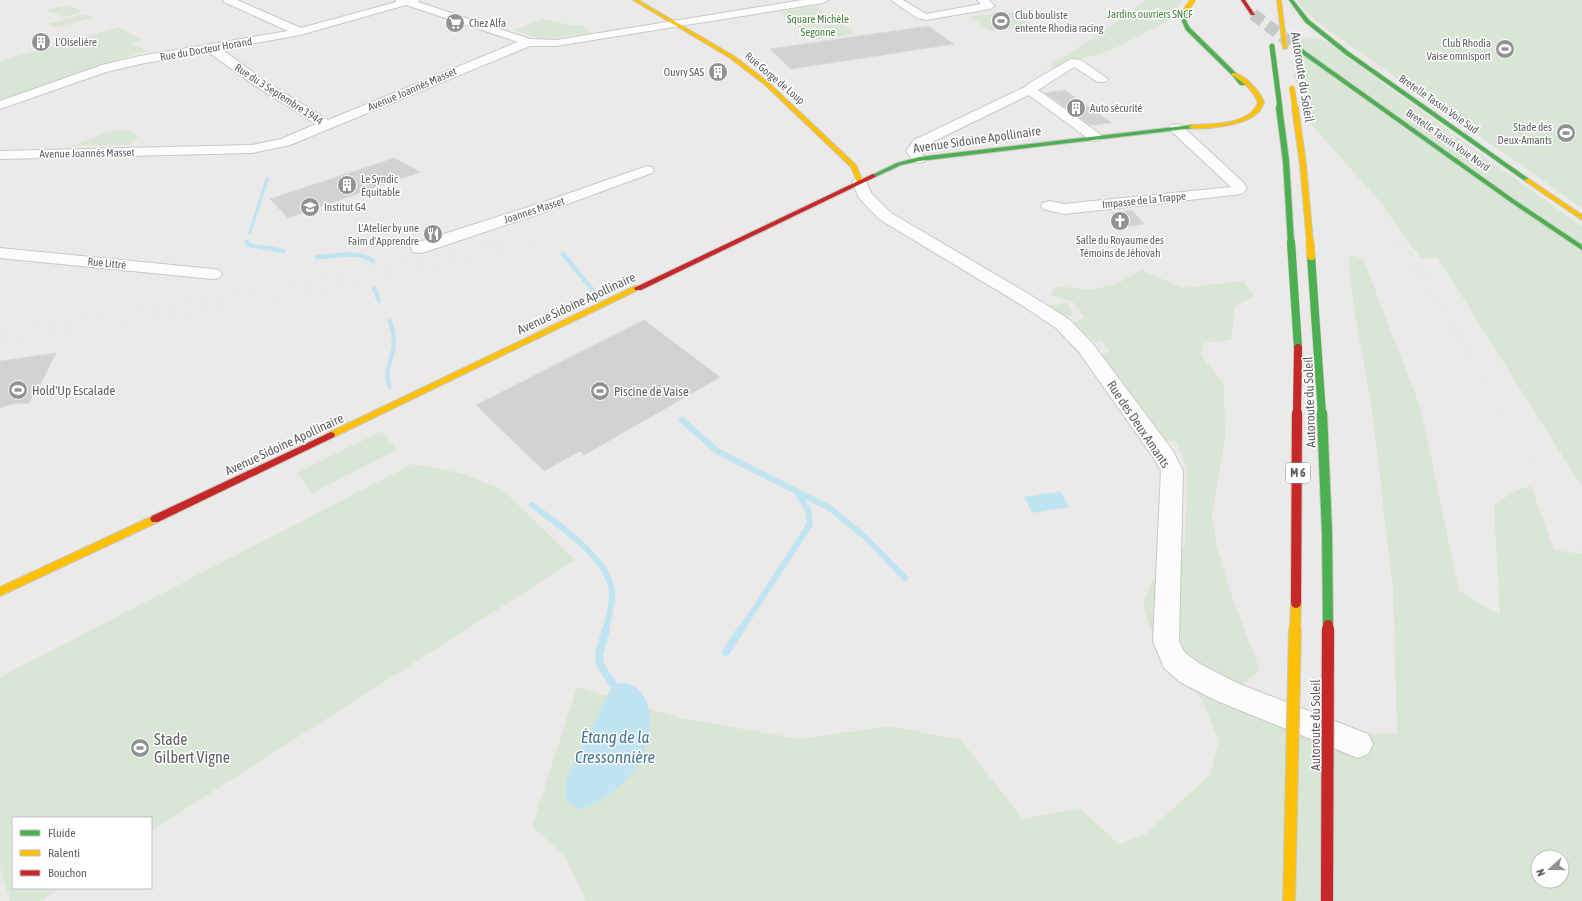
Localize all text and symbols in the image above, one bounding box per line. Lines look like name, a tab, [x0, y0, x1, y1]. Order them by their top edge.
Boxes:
park label: Jardins ouvriers SNCF	[1107, 8, 1193, 20]
place label: Club bouliste entente Rhodia racing	[1015, 9, 1104, 34]
sports icon: Club bouliste entente Rhodia racing	[990, 10, 1012, 32]
supermarket icon: Chez Alfa	[444, 12, 466, 34]
park label: Square Michèle Segonne	[787, 13, 849, 38]
place label: Chez Alfa	[469, 17, 506, 29]
building icon: L'Oiselière	[30, 31, 52, 53]
street label: Autoroute du Soleil	[1288, 31, 1317, 124]
street label: Rue du Docteur Horand	[159, 35, 253, 63]
place label: L'Oiselière	[55, 36, 97, 48]
place label: Club Rhodia Vaise omnisport	[1426, 37, 1491, 62]
sports icon: Club Rhodia Vaise omnisport	[1494, 38, 1516, 60]
street label: Rue Gorge de Loup	[743, 50, 807, 106]
street label: Rue du 3 Septembre 1944	[233, 61, 325, 127]
building icon: Ouvry SAS	[707, 61, 729, 83]
street label: Avenue Joannès Masset	[366, 65, 458, 113]
place label: Ouvry SAS	[664, 66, 704, 78]
street label: Bretelle Tassin Voie Sud	[1397, 72, 1481, 136]
building icon: Auto sécurité	[1065, 97, 1087, 119]
place label: Auto sécurité	[1090, 102, 1142, 114]
street label: Bretelle Tassin Voie Nord	[1404, 107, 1492, 173]
place label: Stade des Deux-Amants	[1498, 121, 1552, 146]
sports icon: Stade des Deux-Amants	[1555, 122, 1577, 144]
street label: Avenue Sidoine Apollinaire	[912, 123, 1042, 156]
street label: Avenue Joannès Masset	[39, 146, 135, 160]
place label: Le Syndic Équitable	[361, 173, 400, 198]
building icon: Le Syndic Équitable	[336, 174, 358, 196]
street label: Impasse de la Trappe	[1101, 190, 1187, 210]
street label: Joannes Masset	[502, 195, 566, 225]
school or university icon: Institut G4	[299, 196, 321, 218]
place label: Institut G4	[324, 201, 366, 213]
church icon: Salle du Royaume des Témoins de Jéhovah	[1109, 210, 1131, 232]
place label: L'Atelier by une Faim d'Apprendre	[348, 222, 419, 247]
restaurant icon: L'Atelier by une Faim d'Apprendre	[422, 223, 444, 245]
place label: Salle du Royaume des Témoins de Jéhovah	[1076, 234, 1164, 259]
street label: Rue Littré	[87, 255, 127, 271]
street label: Avenue Sidoine Apollinaire	[515, 269, 638, 338]
street label: Autoroute du Soleil	[1300, 356, 1319, 448]
street label: Rue des Deux Amants	[1104, 378, 1173, 471]
sports icon: Hold'Up Escalade	[7, 379, 29, 401]
sports icon: Piscine de Vaise	[589, 380, 611, 402]
place label: Hold'Up Escalade	[32, 383, 116, 398]
place label: Piscine de Vaise	[614, 384, 689, 399]
street label: Avenue Sidoine Apollinaire	[223, 410, 346, 479]
road number: M 6	[1286, 463, 1310, 483]
street label: Autoroute du Soleil	[1308, 679, 1323, 771]
water label: Étang de la Cressonnière	[575, 727, 655, 767]
place label: Stade Gilbert Vigne	[154, 730, 230, 767]
sports icon: Stade Gilbert Vigne	[129, 737, 151, 759]
legend	[12, 817, 152, 889]
text: Fluide	[48, 826, 76, 840]
text: Ralenti	[48, 846, 80, 860]
north arrow	[1530, 849, 1570, 889]
text: Bouchon	[48, 866, 87, 880]
text: N	[1534, 867, 1547, 878]

